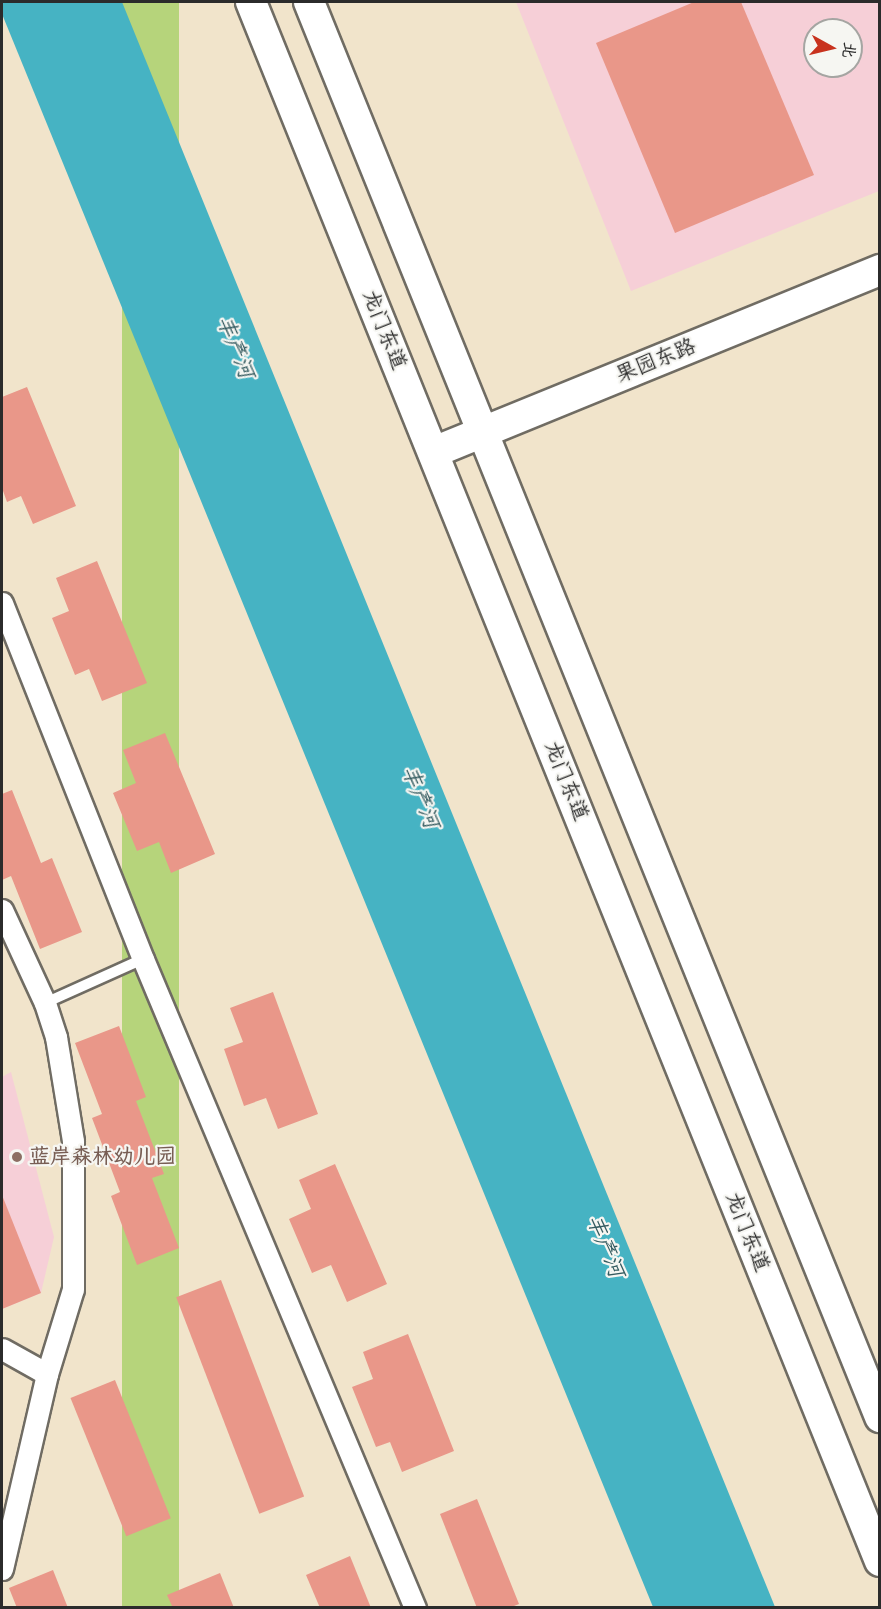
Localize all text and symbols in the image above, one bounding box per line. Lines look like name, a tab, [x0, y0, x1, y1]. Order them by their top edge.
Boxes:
north arrow	[803, 18, 863, 78]
text: 北	[838, 41, 860, 60]
street label: 龙门东道	[357, 286, 411, 374]
water label: 丰产河	[210, 311, 260, 383]
street label: 果园东路	[612, 334, 700, 388]
street label: 龙门东道	[539, 737, 593, 825]
water label: 丰产河	[395, 761, 445, 833]
place label: 蓝岸森林幼儿园	[29, 1144, 176, 1170]
marker: 蓝岸森林幼儿园	[10, 1150, 24, 1164]
street label: 龙门东道	[720, 1188, 774, 1276]
water label: 丰产河	[580, 1210, 630, 1282]

